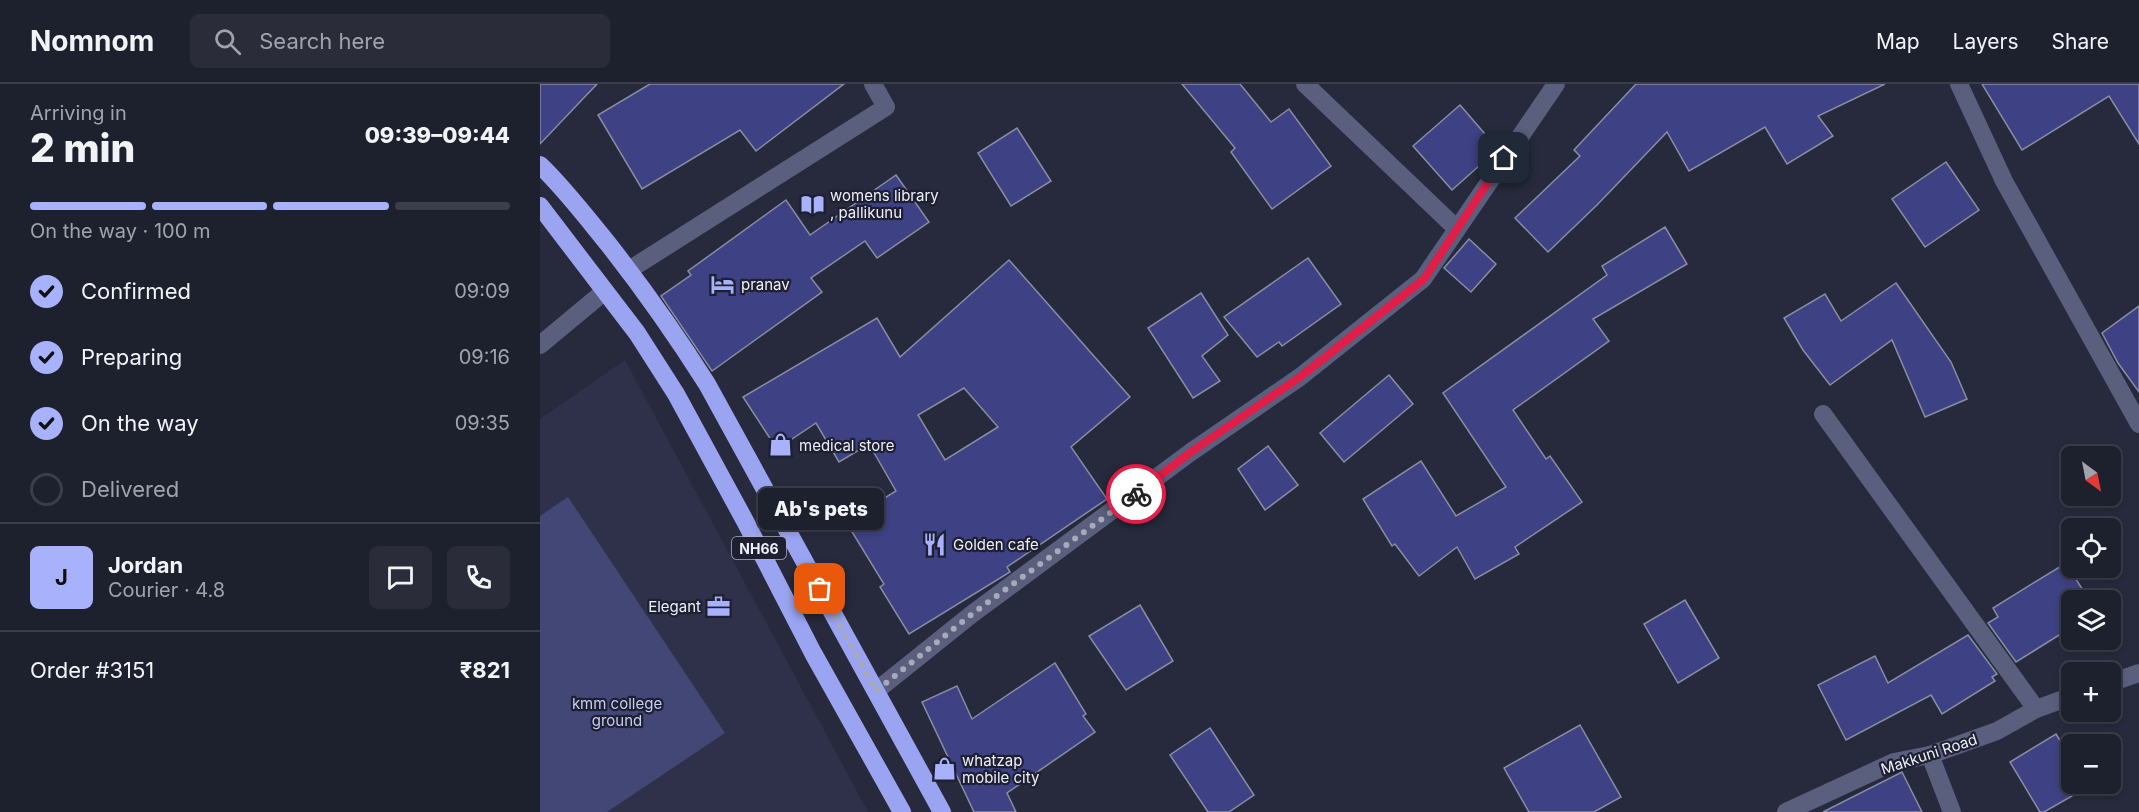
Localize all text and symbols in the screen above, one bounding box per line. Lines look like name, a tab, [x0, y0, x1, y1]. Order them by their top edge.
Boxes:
search box	[190, 14, 610, 68]
text: Nomnom	[30, 24, 154, 58]
icon: search	[211, 25, 244, 58]
text: Search here	[259, 28, 385, 54]
text: Map	[1876, 29, 1920, 54]
text: Layers	[1953, 29, 2019, 54]
text: Share	[2052, 29, 2109, 54]
text: Arriving in	[30, 101, 127, 125]
text: 09:39–09:44	[365, 122, 510, 148]
text: 2 min	[30, 124, 135, 171]
pin	[1478, 132, 1529, 183]
icon: home	[1487, 141, 1520, 174]
place label: womens library , pallikunu	[830, 186, 939, 222]
library icon: womens library , pallikunu	[799, 191, 825, 217]
text: On the way · 100 m	[30, 219, 210, 243]
hotel icon: pranav	[710, 271, 736, 297]
icon: check	[30, 275, 63, 308]
place label: pranav	[741, 275, 790, 294]
text: Confirmed	[81, 278, 191, 304]
text: 09:09	[454, 279, 510, 303]
icon: check	[30, 341, 63, 374]
text: Preparing	[81, 344, 182, 370]
text: 09:16	[459, 345, 510, 369]
icon: check	[30, 407, 63, 440]
text: On the way	[81, 410, 199, 436]
text: 09:35	[455, 411, 510, 435]
shop icon: medical store	[768, 432, 794, 458]
place label: medical store	[799, 436, 895, 455]
north arrow	[2061, 446, 2121, 506]
map controls	[2061, 446, 2121, 794]
courier	[1106, 464, 1166, 524]
text: Delivered	[81, 476, 179, 502]
icon: bike	[1120, 478, 1153, 511]
callout: Ab's pets	[757, 487, 883, 529]
text: Ab's pets	[774, 497, 868, 521]
button: locate	[2061, 518, 2121, 578]
restaurant icon: Golden cafe	[922, 531, 948, 557]
place label: Golden cafe	[953, 535, 1039, 554]
road number: NH66	[732, 537, 786, 559]
button: chat	[369, 546, 432, 609]
button: phone	[447, 546, 510, 609]
text: Jordan	[108, 552, 183, 578]
pin	[794, 563, 845, 614]
text: J	[55, 564, 68, 590]
icon: bag	[803, 572, 836, 605]
text: Courier · 4.8	[108, 578, 225, 602]
button: layers	[2061, 590, 2121, 650]
office icon: Elegant	[706, 593, 732, 619]
place label: Elegant	[648, 597, 701, 616]
text: Order #3151	[30, 657, 154, 683]
text: ₹821	[460, 657, 510, 683]
button: +	[2061, 662, 2121, 722]
park label: kmm college ground	[572, 694, 662, 730]
street label: Makkuni Road	[1878, 729, 1980, 779]
button: −	[2061, 734, 2121, 794]
place label: whatzap mobile city	[962, 751, 1040, 787]
shop icon: whatzap mobile city	[931, 756, 957, 782]

